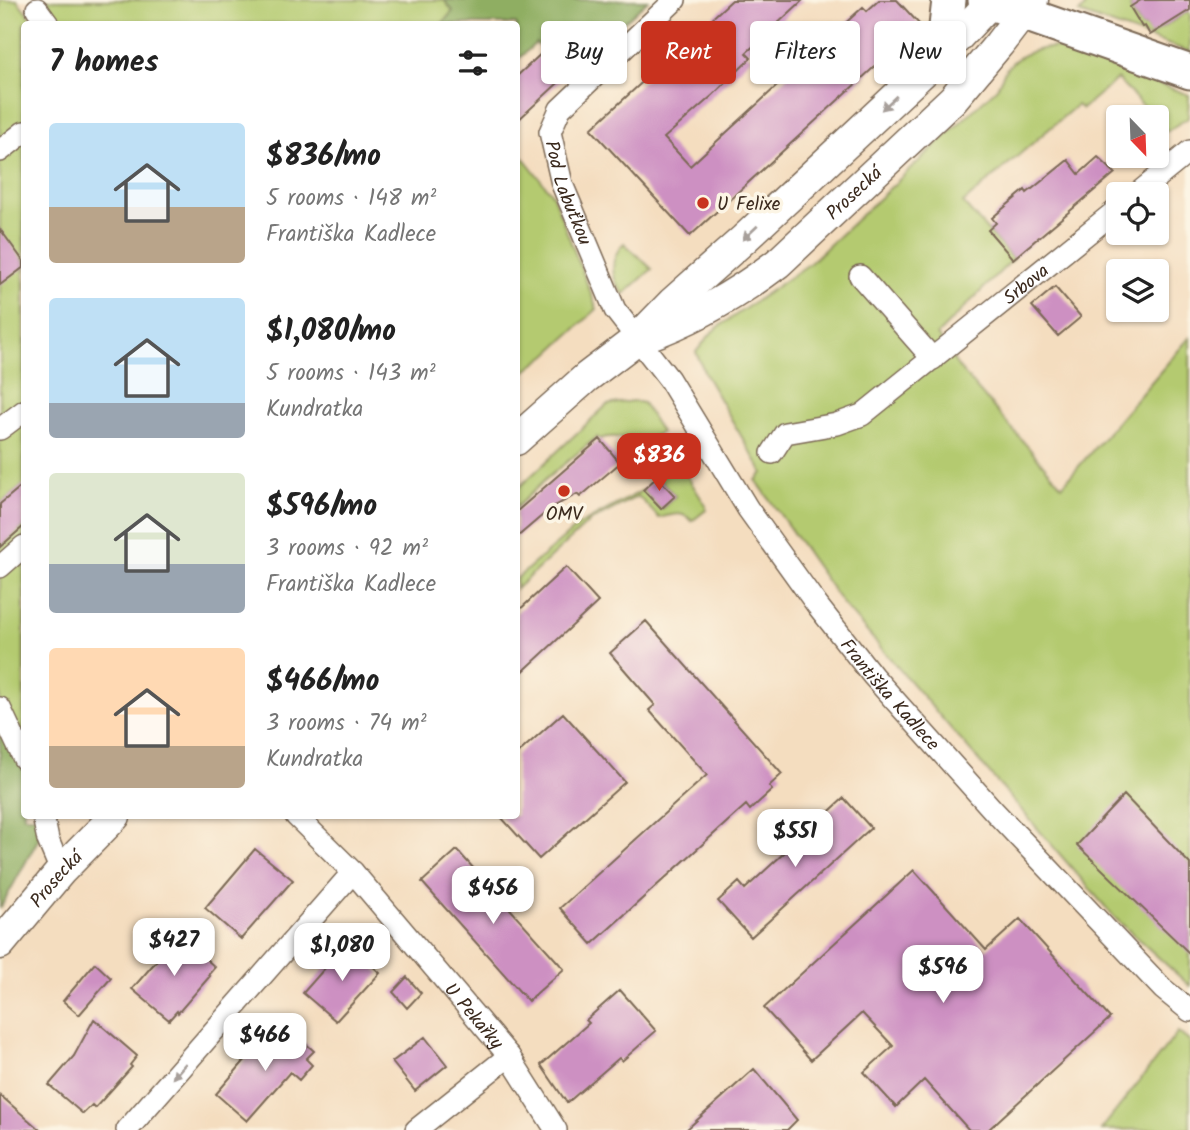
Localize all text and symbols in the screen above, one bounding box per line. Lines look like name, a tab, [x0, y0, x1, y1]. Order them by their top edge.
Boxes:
chip: Buy	[541, 21, 627, 84]
chip: Rent	[641, 21, 736, 84]
chip: Filters	[750, 21, 860, 84]
chip: New	[874, 21, 966, 84]
text: 7 homes	[49, 39, 159, 87]
icon: filters	[454, 44, 492, 82]
one-way arrow	[881, 95, 898, 111]
north arrow	[1106, 105, 1169, 168]
map controls	[1106, 105, 1169, 322]
text: $836/mo	[266, 133, 381, 181]
street label: Pod Labuťkou	[535, 138, 599, 250]
icon: home	[105, 151, 189, 235]
street label: Prosecká	[820, 158, 891, 228]
text: 5 rooms · 148 m²	[266, 181, 436, 217]
button: locate	[1106, 182, 1169, 245]
place label: U Felixe	[717, 190, 781, 220]
marker: U Felixe	[695, 195, 711, 211]
text: Františka Kadlece	[266, 217, 436, 253]
one-way arrow	[742, 225, 759, 241]
street label: Srbova	[997, 257, 1056, 313]
button: layers	[1106, 259, 1169, 322]
text: $1,080/mo	[266, 308, 396, 356]
icon: home	[105, 326, 189, 410]
text: 5 rooms · 143 m²	[266, 356, 436, 392]
text: Kundratka	[266, 392, 363, 428]
pin: $836	[618, 434, 700, 493]
text: $836	[633, 438, 685, 474]
text: $596/mo	[266, 483, 377, 531]
marker: OMV	[556, 483, 572, 499]
place label: OMV	[546, 500, 584, 530]
icon: home	[105, 501, 189, 585]
text: 3 rooms · 92 m²	[266, 531, 428, 567]
text: Františka Kadlece	[266, 567, 436, 603]
street label: Františka Kadlece	[832, 632, 947, 759]
text: $466/mo	[266, 658, 379, 706]
icon: home	[105, 676, 189, 760]
text: 3 rooms · 74 m²	[266, 706, 427, 742]
text: Kundratka	[266, 742, 363, 778]
pin: $551	[754, 810, 836, 869]
text: $551	[773, 814, 817, 850]
street label: Prosecká	[23, 843, 92, 915]
pin: $456	[452, 866, 534, 926]
text: $456	[468, 871, 518, 907]
pin: $427	[133, 918, 215, 978]
text: $427	[149, 923, 199, 959]
pin: $1,080	[285, 923, 399, 983]
text: $1,080	[310, 928, 374, 964]
pin: $596	[902, 946, 984, 1005]
text: $596	[918, 950, 968, 986]
street label: U Pekařky	[436, 977, 511, 1058]
pin: $466	[224, 1014, 306, 1073]
text: $466	[239, 1018, 291, 1054]
one-way arrow	[171, 1062, 187, 1080]

